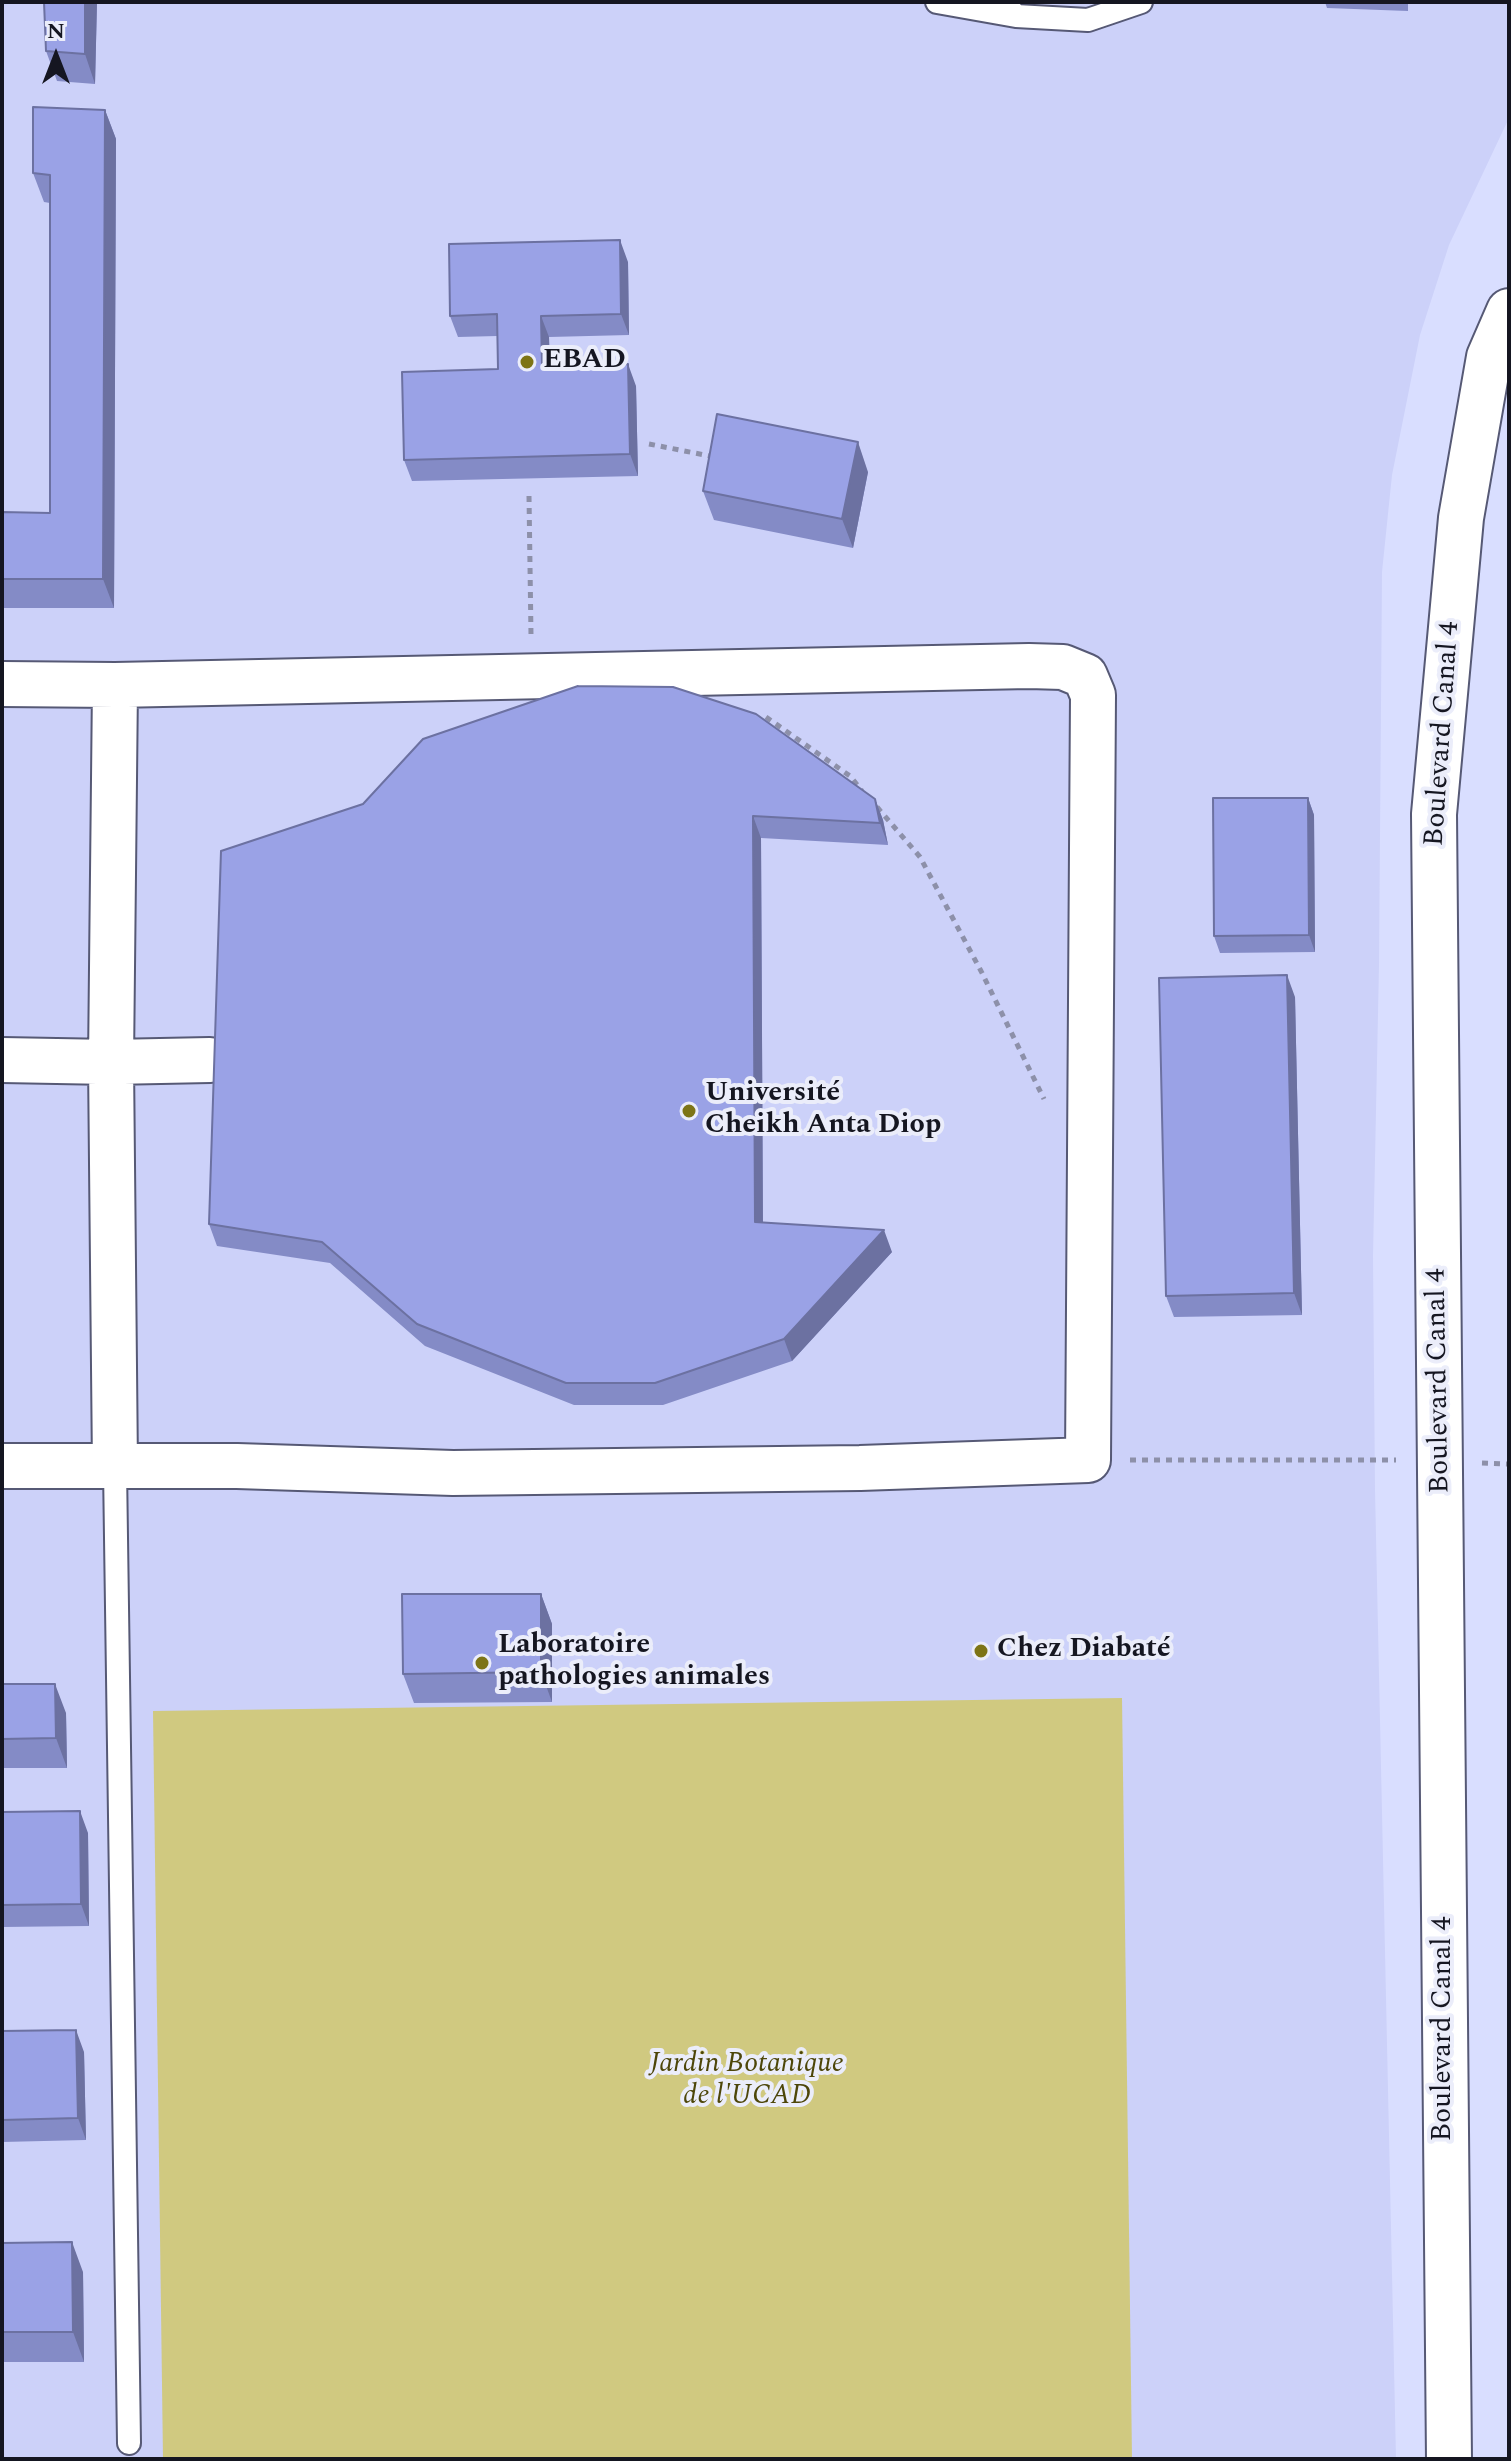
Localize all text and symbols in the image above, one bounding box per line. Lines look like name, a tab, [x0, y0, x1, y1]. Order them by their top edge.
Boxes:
text: N	[47, 15, 65, 48]
north arrow	[16, 16, 96, 96]
place label: EBAD	[543, 345, 626, 379]
marker: EBAD	[518, 353, 536, 371]
street label: Boulevard Canal 4	[1419, 621, 1469, 847]
place label: Université Cheikh Anta Diop	[705, 1078, 941, 1144]
marker: Université Cheikh Anta Diop	[680, 1102, 698, 1120]
street label: Boulevard Canal 4	[1421, 1268, 1459, 1494]
place label: Laboratoire pathologies animales	[498, 1630, 770, 1696]
place label: Chez Diabaté	[997, 1634, 1171, 1668]
marker: Chez Diabaté	[972, 1642, 990, 1660]
marker: Laboratoire pathologies animales	[473, 1654, 491, 1672]
street label: Boulevard Canal 4	[1428, 1916, 1462, 2142]
park label: Jardin Botanique de l'UCAD	[650, 2049, 844, 2115]

